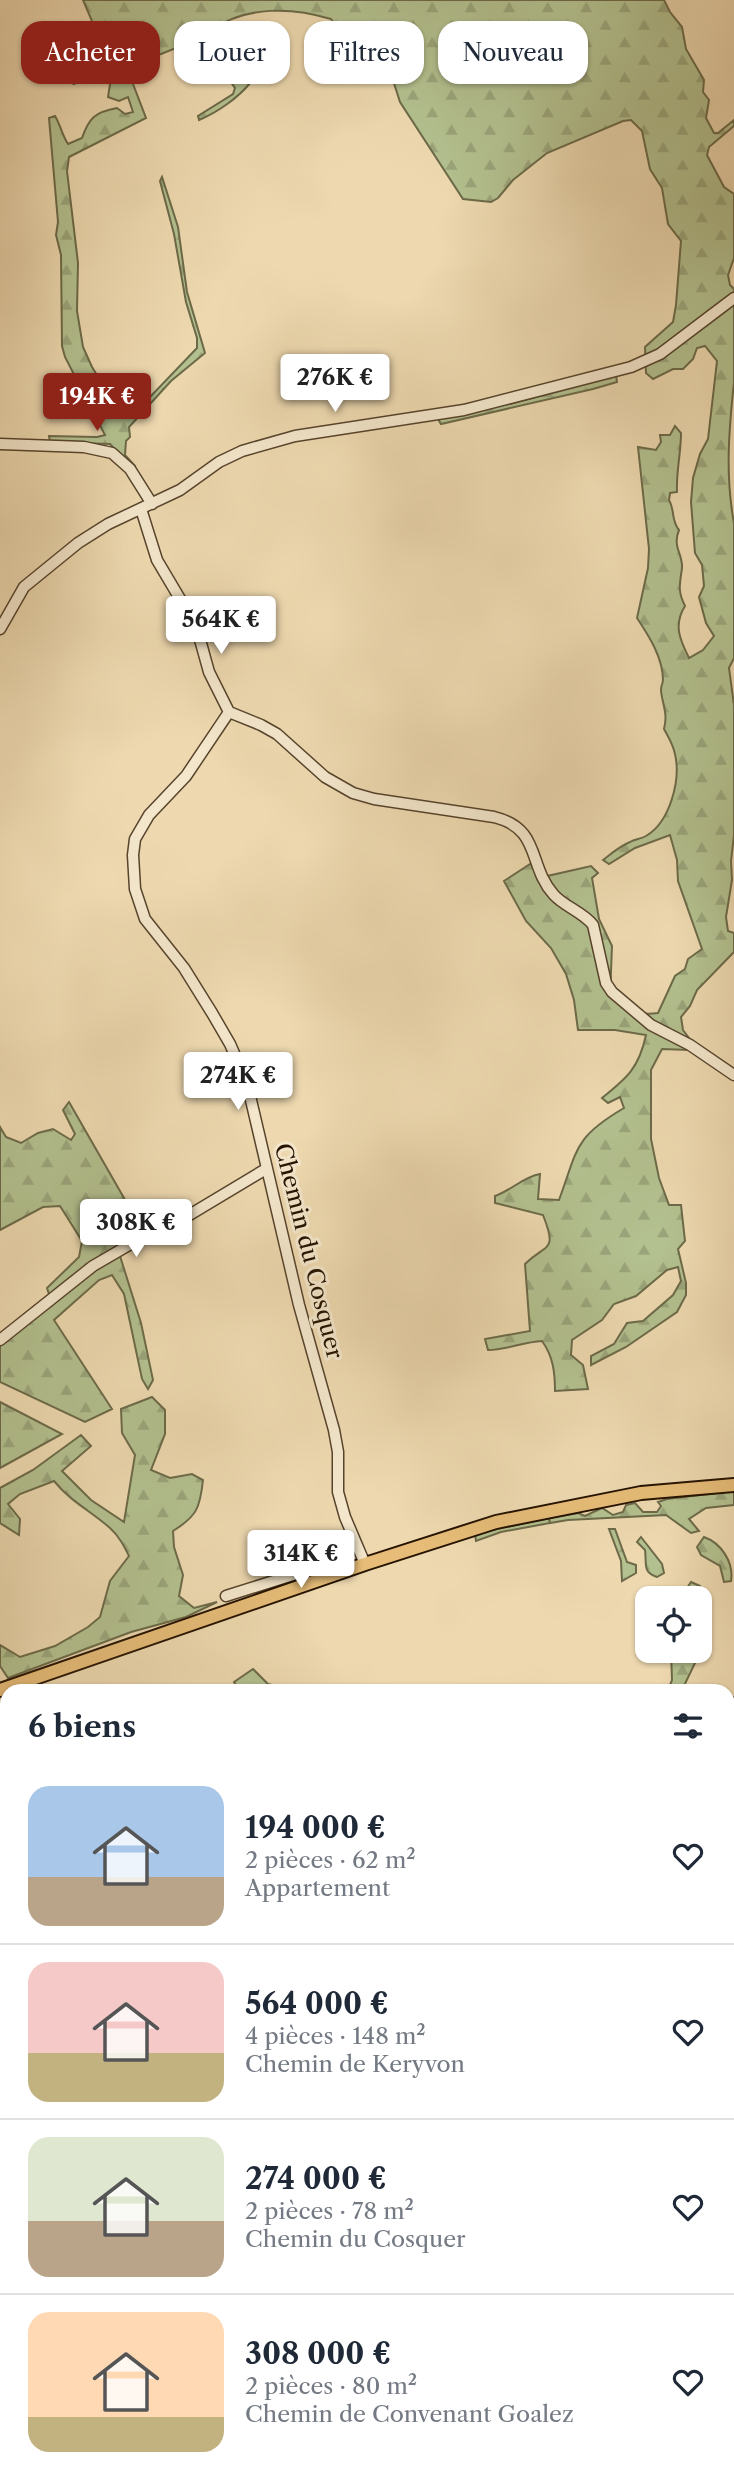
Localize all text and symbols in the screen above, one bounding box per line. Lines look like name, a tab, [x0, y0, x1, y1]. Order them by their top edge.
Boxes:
chip: Acheter	[21, 21, 160, 84]
chip: Louer	[174, 21, 290, 84]
chip: Filtres	[304, 21, 424, 84]
chip: Nouveau	[438, 21, 588, 84]
pin: 276K €	[278, 354, 392, 414]
text: 276K €	[297, 363, 373, 391]
pin: 194K €	[40, 374, 154, 433]
text: 194K €	[59, 382, 135, 410]
pin: 564K €	[164, 596, 278, 656]
text: 564K €	[182, 605, 260, 633]
pin: 274K €	[181, 1052, 295, 1112]
text: 274K €	[200, 1061, 276, 1089]
street label: Chemin du Cosquer	[269, 1141, 349, 1362]
pin: 308K €	[79, 1200, 193, 1259]
text: 308K €	[96, 1208, 176, 1236]
pin: 314K €	[244, 1530, 358, 1590]
text: 314K €	[263, 1539, 339, 1567]
map controls	[635, 1586, 712, 1663]
button: locate	[635, 1586, 712, 1663]
icon: filters	[669, 1707, 707, 1745]
text: 6 biens	[28, 1708, 136, 1745]
text: 194 000 €	[245, 1809, 386, 1846]
icon: home	[84, 1814, 168, 1898]
icon: heart	[669, 1837, 707, 1875]
text: 2 pièces · 62 m²	[245, 1846, 416, 1874]
text: Appartement	[245, 1874, 390, 1902]
text: 564 000 €	[245, 1985, 389, 2022]
icon: home	[84, 1990, 168, 2074]
icon: heart	[669, 2013, 707, 2051]
text: 4 pièces · 148 m²	[245, 2022, 426, 2050]
text: Chemin de Keryvon	[245, 2050, 465, 2078]
text: 274 000 €	[245, 2160, 387, 2197]
icon: home	[84, 2165, 168, 2249]
icon: heart	[669, 2188, 707, 2226]
text: 2 pièces · 78 m²	[245, 2197, 414, 2225]
text: Chemin du Cosquer	[245, 2225, 466, 2253]
text: 308 000 €	[245, 2335, 391, 2372]
icon: home	[84, 2340, 168, 2424]
icon: heart	[669, 2363, 707, 2401]
text: 2 pièces · 80 m²	[245, 2372, 417, 2400]
text: Chemin de Convenant Goalez	[245, 2400, 574, 2428]

